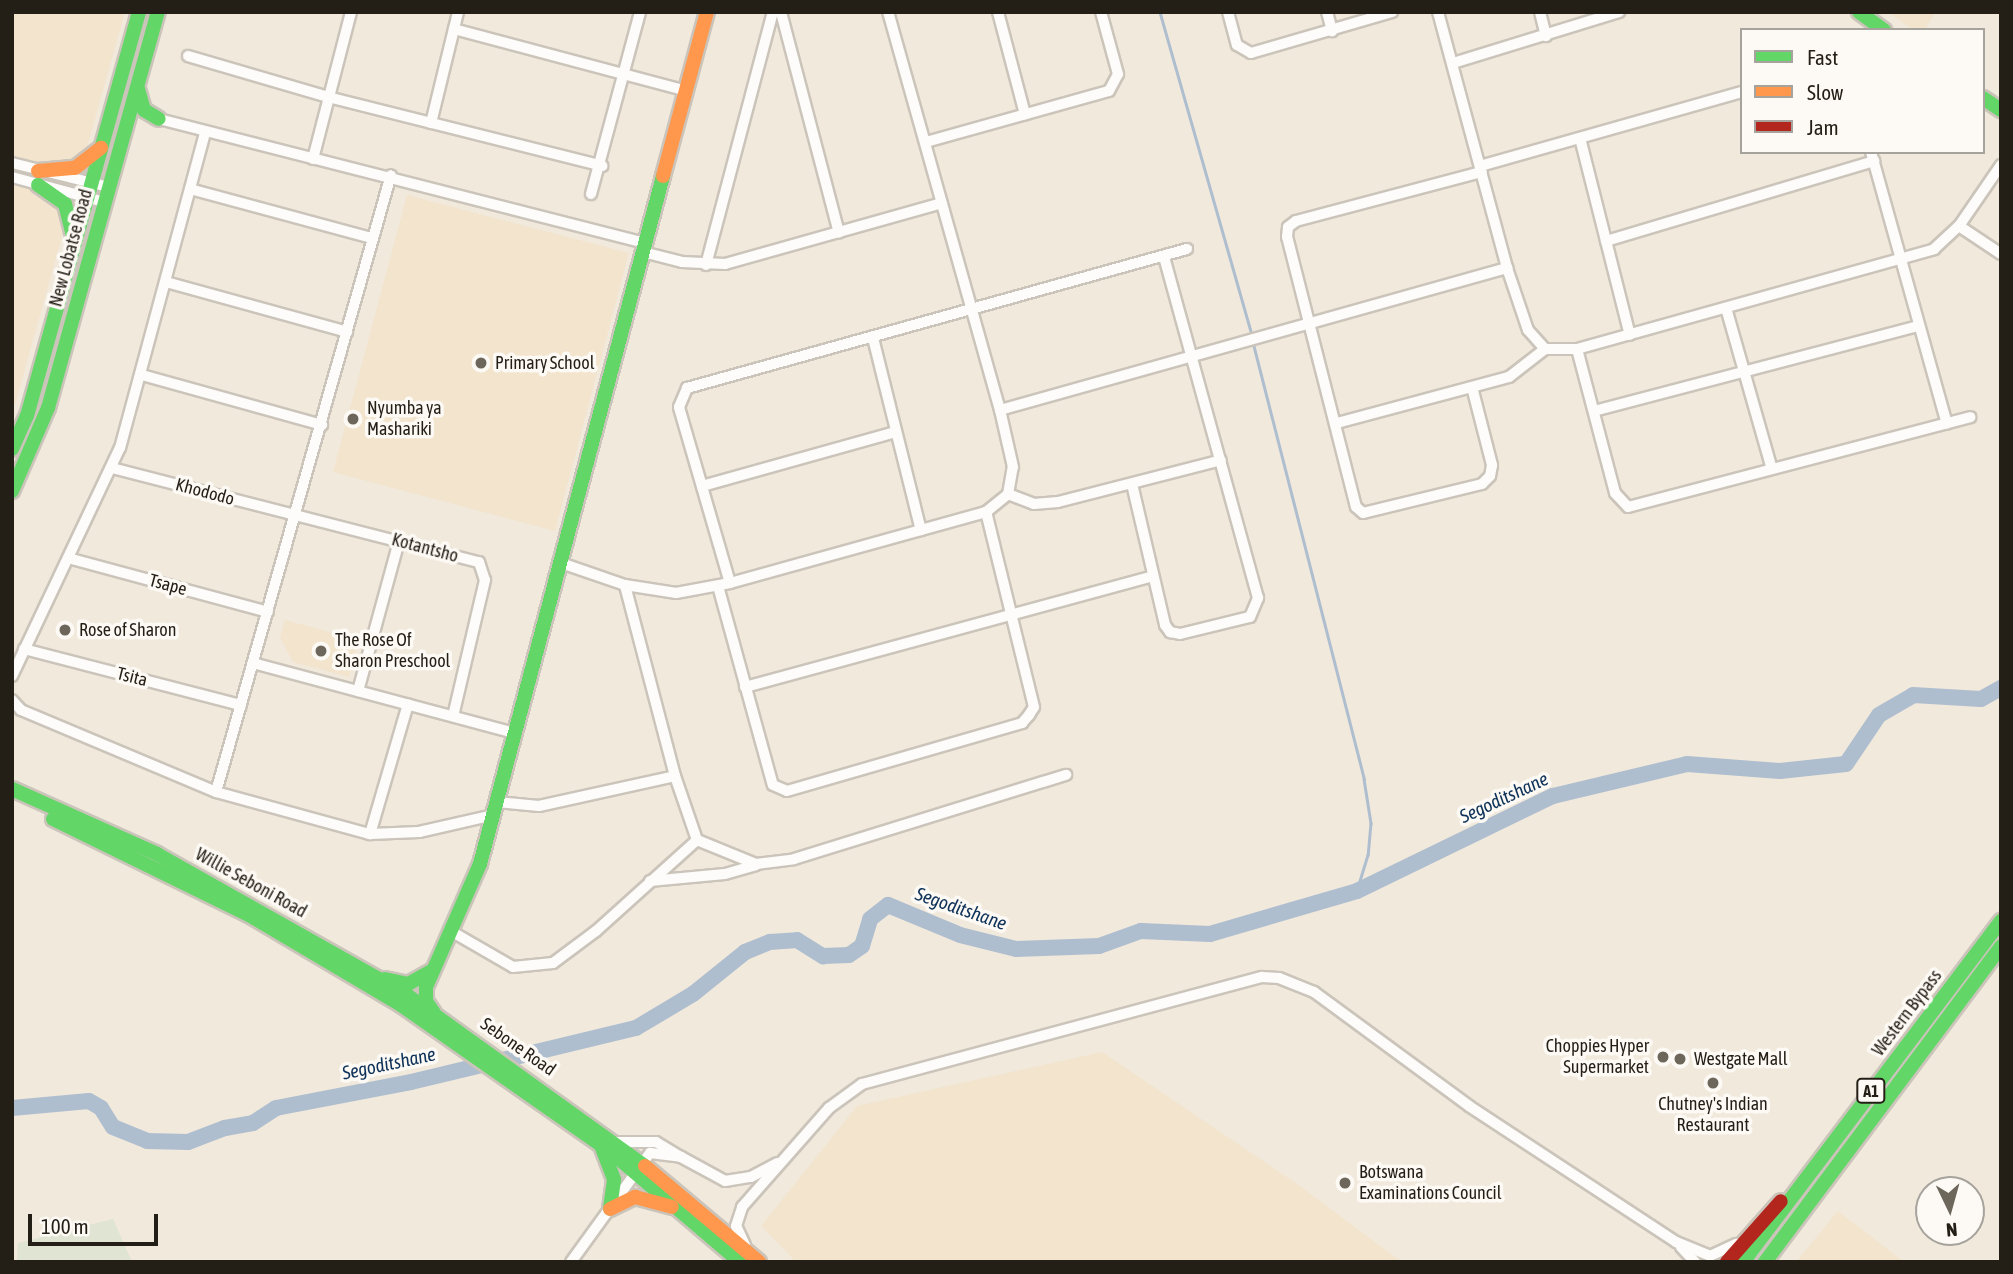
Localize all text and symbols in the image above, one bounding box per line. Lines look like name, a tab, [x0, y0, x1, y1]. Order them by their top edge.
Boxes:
legend	[1740, 28, 1985, 154]
text: Fast	[1807, 45, 1838, 69]
text: Slow	[1807, 80, 1843, 104]
text: Jam	[1807, 115, 1839, 139]
street label: New Lobatse Road	[45, 187, 97, 309]
place label: Primary School	[495, 352, 594, 374]
marker: Primary School	[473, 355, 489, 371]
place label: Nyumba ya Mashariki	[367, 398, 442, 440]
marker: Nyumba ya Mashariki	[345, 411, 361, 427]
street label: Khododo	[173, 474, 237, 510]
street label: Kotantsho	[389, 529, 461, 567]
street label: Tsape	[147, 570, 189, 600]
place label: Rose of Sharon	[79, 619, 177, 641]
marker: Rose of Sharon	[57, 622, 73, 638]
place label: The Rose Of Sharon Preschool	[335, 630, 450, 672]
marker: The Rose Of Sharon Preschool	[313, 643, 329, 659]
street label: Tsita	[114, 663, 150, 691]
water label: Segoditshane	[1456, 768, 1552, 828]
street label: Willie Seboni Road	[192, 844, 310, 922]
water label: Segoditshane	[912, 883, 1010, 935]
street label: Western Bypass	[1868, 966, 1946, 1060]
street label: Sebone Road	[476, 1013, 560, 1081]
place label: Choppies Hyper Supermarket	[1546, 1036, 1649, 1078]
water label: Segoditshane	[340, 1043, 438, 1085]
place label: Westgate Mall	[1694, 1048, 1788, 1070]
marker: Choppies Hyper Supermarket	[1655, 1049, 1671, 1065]
marker: Westgate Mall	[1672, 1051, 1688, 1067]
marker: Chutney's Indian Restaurant	[1705, 1075, 1721, 1091]
road number: A1	[1855, 1078, 1887, 1104]
place label: Chutney's Indian Restaurant	[1658, 1094, 1768, 1136]
place label: Botswana Examinations Council	[1359, 1162, 1501, 1204]
marker: Botswana Examinations Council	[1337, 1175, 1353, 1191]
north arrow	[1915, 1176, 1985, 1246]
scale bar	[32, 1200, 161, 1244]
text: 100 m	[41, 1214, 89, 1238]
text: N	[1945, 1218, 1958, 1241]

